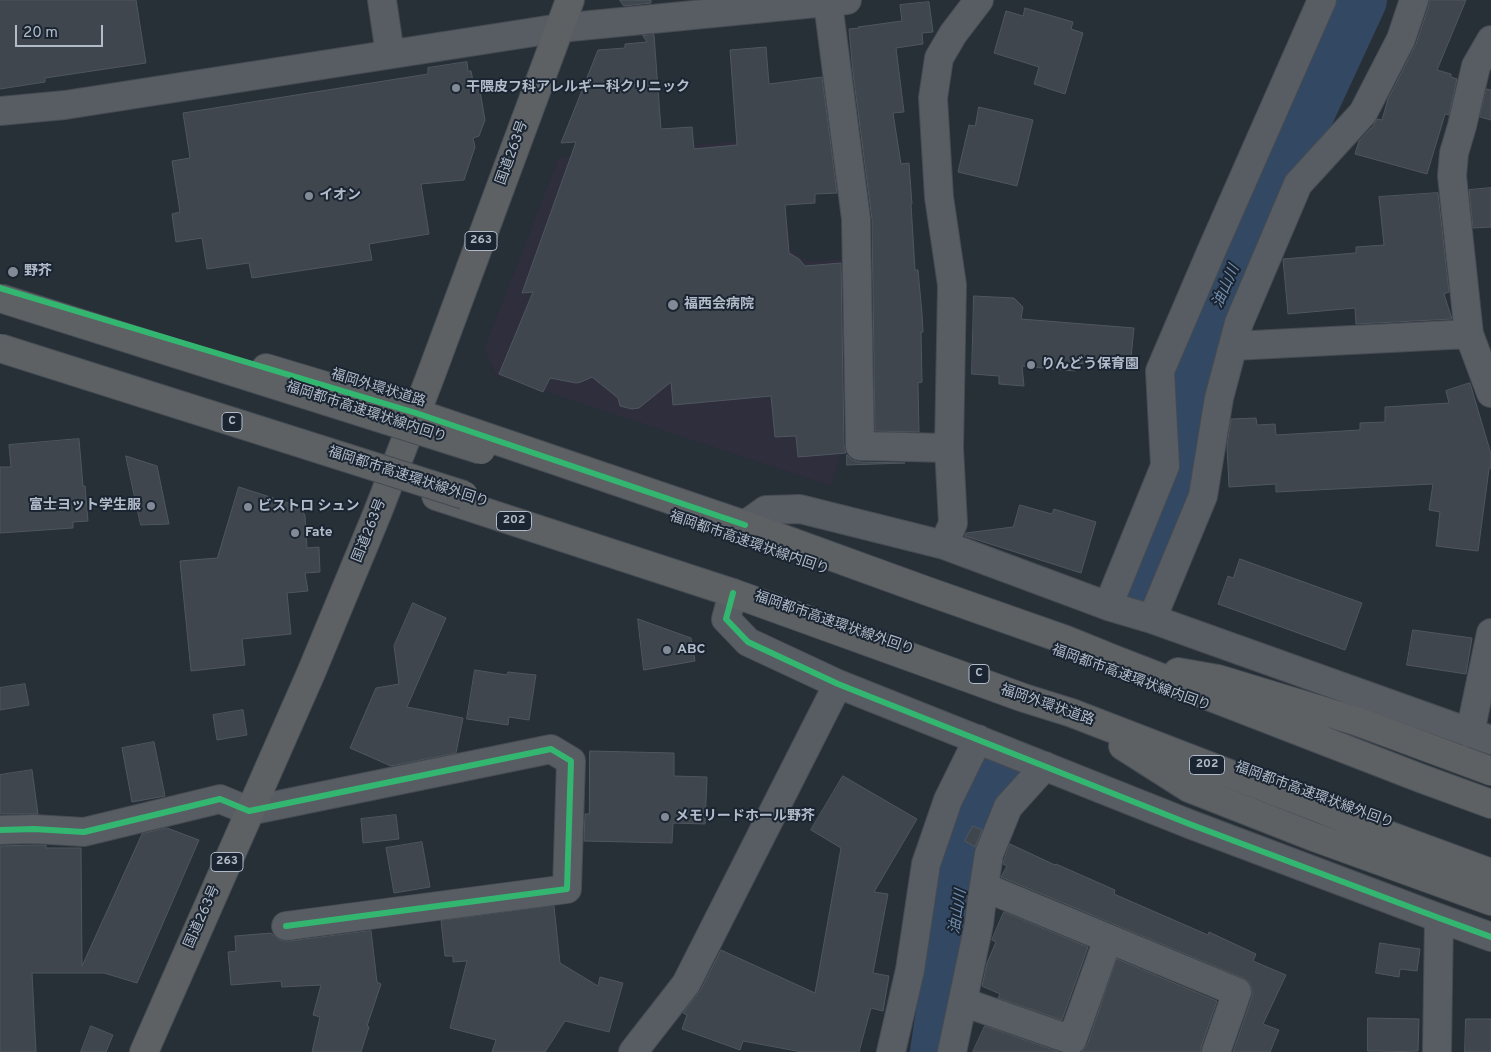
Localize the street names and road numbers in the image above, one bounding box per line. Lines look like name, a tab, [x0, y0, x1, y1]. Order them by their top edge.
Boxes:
street label: 国道263号	[494, 118, 532, 188]
road number: 263	[465, 232, 497, 250]
street label: 福岡外環状道路	[329, 367, 427, 411]
street label: 福岡都市高速環状線内回り	[284, 379, 448, 447]
road number: C	[222, 412, 242, 432]
street label: 福岡都市高速環状線外回り	[326, 444, 490, 512]
street label: 国道263号	[350, 497, 390, 565]
street label: 福岡都市高速環状線内回り	[667, 509, 831, 579]
road number: 202	[496, 512, 532, 530]
street label: 福岡都市高速環状線外回り	[752, 589, 916, 659]
street label: 福岡都市高速環状線内回り	[1049, 642, 1213, 716]
road number: C	[969, 664, 989, 684]
street label: 福岡外環状道路	[998, 682, 1096, 730]
road number: 202	[1190, 756, 1224, 774]
street label: 福岡都市高速環状線外回り	[1232, 759, 1396, 833]
road number: 263	[211, 852, 243, 872]
street label: 国道263号	[182, 883, 224, 951]

